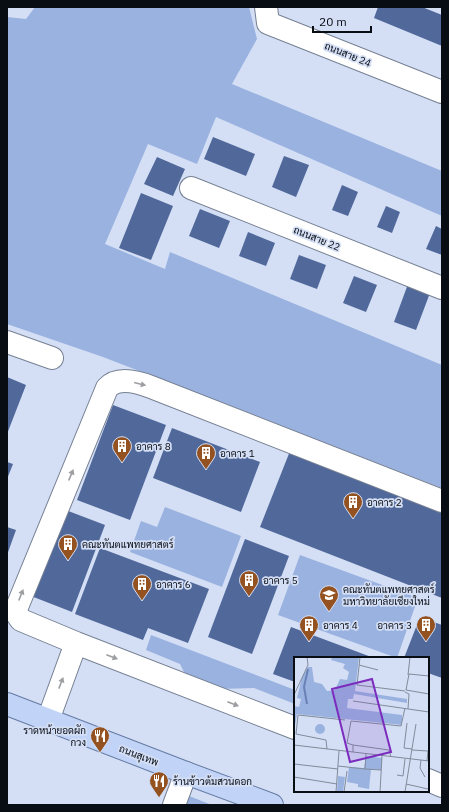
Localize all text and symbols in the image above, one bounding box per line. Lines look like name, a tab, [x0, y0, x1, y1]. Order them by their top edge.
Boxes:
scale bar	[313, 8, 371, 34]
text: 20 m	[319, 14, 347, 29]
street label: ถนนสาย 24	[323, 39, 373, 70]
street label: ถนนสาย 22	[292, 223, 342, 254]
one-way arrow	[134, 381, 146, 387]
building icon: อาคาร 8	[111, 435, 133, 463]
place label: อาคาร 8	[136, 440, 171, 453]
building icon: อาคาร 1	[195, 442, 217, 470]
place label: อาคาร 1	[220, 447, 255, 460]
one-way arrow	[68, 470, 74, 481]
building icon: อาคาร 2	[342, 491, 364, 519]
place label: อาคาร 2	[367, 496, 402, 509]
building icon: คณะทันตแพทยศาสตร์	[57, 533, 79, 561]
place label: คณะทันตแพทยศาสตร์	[82, 537, 174, 551]
building icon: อาคาร 5	[238, 569, 260, 597]
building icon: อาคาร 6	[131, 573, 153, 601]
place label: อาคาร 5	[263, 574, 298, 587]
place label: อาคาร 6	[156, 578, 191, 591]
place label: คณะทันตแพทยศาสตร์ มหาวิทยาลัยเชียงใหม่	[343, 582, 435, 608]
school or university icon: คณะทันตแพทยศาสตร์ มหาวิทยาลัยเชียงใหม่	[318, 584, 340, 612]
one-way arrow	[19, 589, 25, 601]
building icon: อาคาร 4	[298, 614, 320, 642]
building icon: อาคาร 3	[415, 614, 437, 642]
place label: อาคาร 4	[323, 619, 358, 632]
place label: อาคาร 3	[377, 619, 412, 632]
one-way arrow	[107, 654, 118, 660]
inset map	[294, 657, 429, 792]
one-way arrow	[59, 676, 65, 688]
one-way arrow	[228, 702, 240, 708]
place label: ราดหน้ายอดผัก กวง	[23, 724, 86, 749]
restaurant icon: ราดหน้ายอดผัก กวง	[89, 725, 111, 753]
street label: ถนนสุเทพ	[117, 742, 160, 770]
restaurant icon: ร้านข้าวต้มสวนดอก	[148, 770, 170, 798]
place label: ร้านข้าวต้มสวนดอก	[173, 775, 252, 788]

